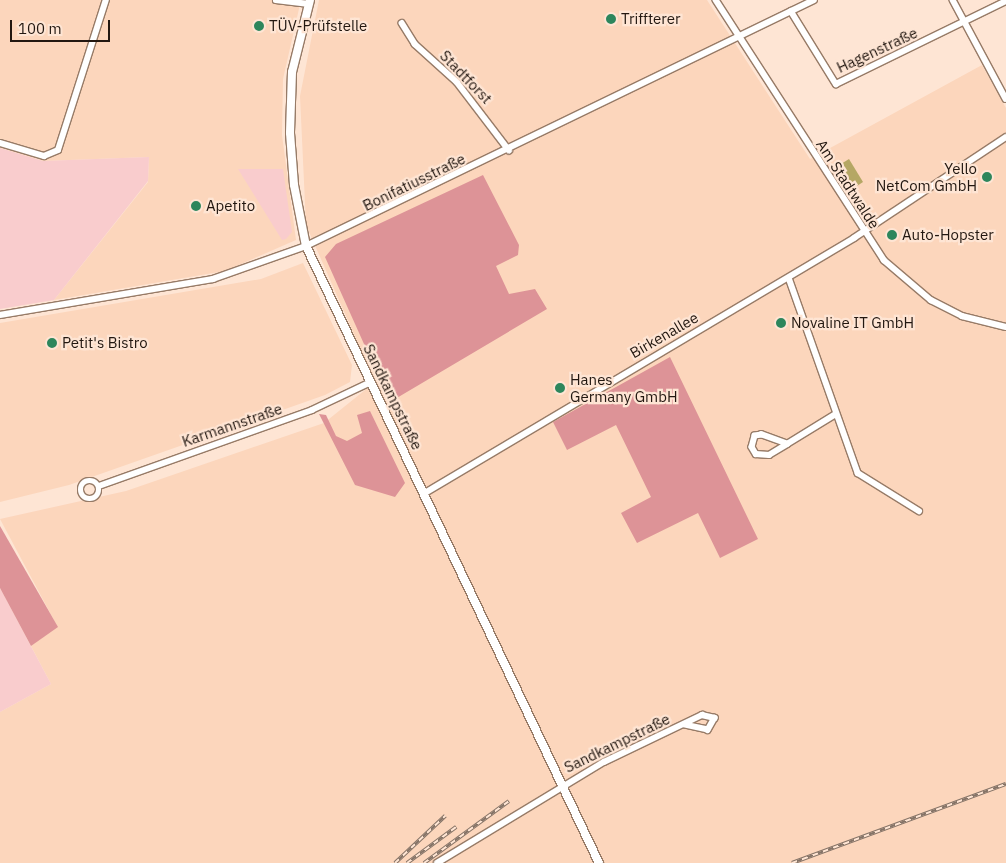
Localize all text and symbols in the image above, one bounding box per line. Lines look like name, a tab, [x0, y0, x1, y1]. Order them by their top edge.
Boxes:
scale bar	[12, 10, 112, 42]
place label: Triffterer	[621, 10, 680, 28]
marker: Triffterer	[605, 13, 617, 25]
place label: TÜV-Prüfstelle	[269, 17, 367, 35]
text: 100 m	[18, 19, 62, 38]
marker: TÜV-Prüfstelle	[253, 20, 265, 32]
street label: Hagenstraße	[834, 23, 920, 77]
street label: Stadtforst	[436, 47, 496, 107]
street label: Am Stadtwalde	[813, 136, 883, 232]
street label: Bonifatiusstraße	[360, 149, 468, 215]
place label: Yello NetCom GmbH	[876, 159, 977, 194]
marker: Yello NetCom GmbH	[981, 171, 993, 183]
place label: Apetito	[206, 197, 255, 215]
marker: Apetito	[190, 200, 202, 212]
place label: Auto-Hopster	[902, 226, 994, 244]
marker: Auto-Hopster	[886, 229, 898, 241]
street label: Birkenallee	[627, 308, 701, 362]
place label: Novaline IT GmbH	[791, 314, 914, 332]
marker: Novaline IT GmbH	[775, 317, 787, 329]
place label: Petit's Bistro	[62, 334, 148, 352]
marker: Petit's Bistro	[46, 337, 58, 349]
street label: Sandkampstraße	[360, 341, 426, 453]
place label: Hanes Germany GmbH	[570, 370, 678, 405]
marker: Hanes Germany GmbH	[554, 382, 566, 394]
street label: Karmannstraße	[180, 399, 284, 451]
street label: Sandkampstraße	[561, 710, 673, 776]

